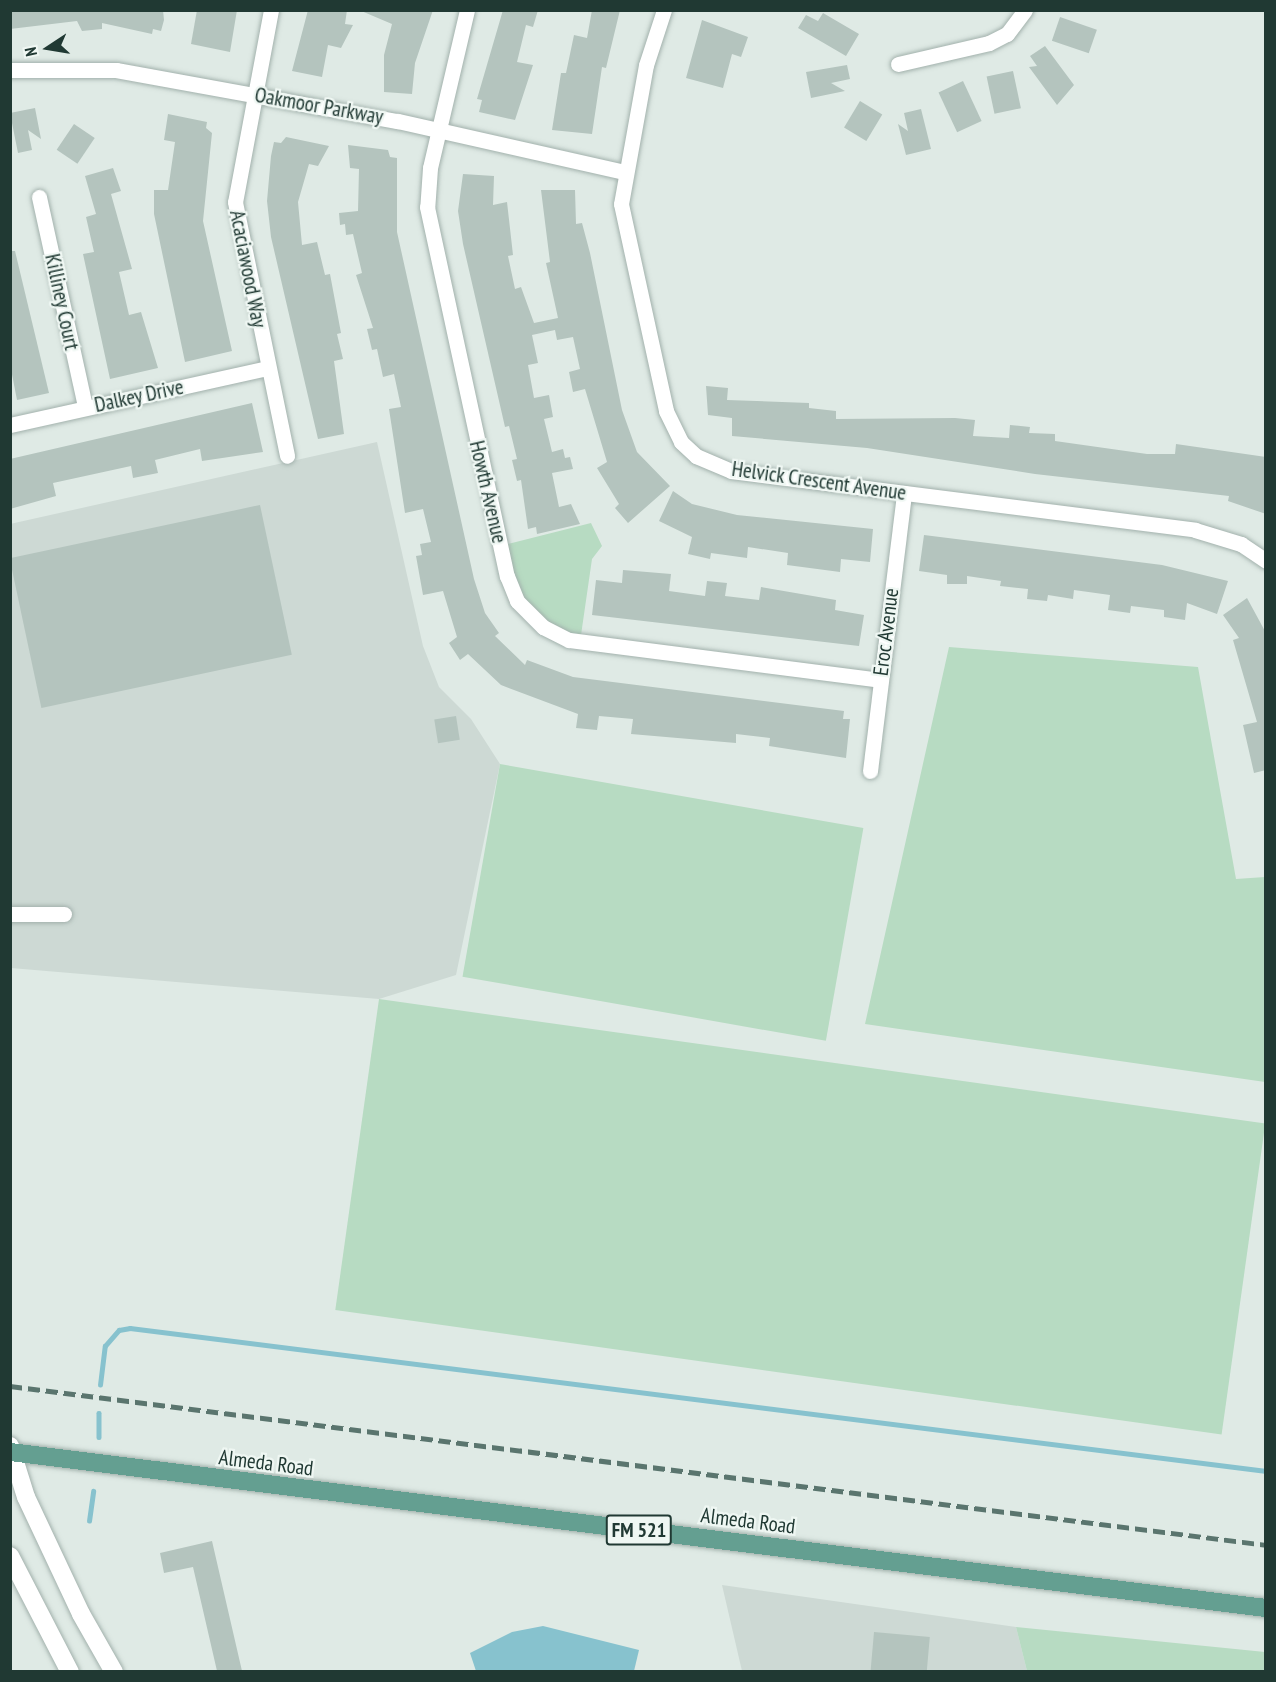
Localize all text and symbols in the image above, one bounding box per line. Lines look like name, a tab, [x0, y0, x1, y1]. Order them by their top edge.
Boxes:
north arrow	[18, 18, 78, 78]
text: N	[20, 45, 41, 58]
street label: Oakmoor Parkway	[253, 82, 385, 130]
street label: Acaciawood Way	[224, 208, 272, 330]
street label: Killiney Court	[39, 251, 85, 353]
street label: Dalkey Drive	[92, 374, 186, 418]
street label: Howth Avenue	[464, 438, 512, 546]
street label: Helvick Crescent Avenue	[730, 456, 908, 506]
street label: Eroc Avenue	[868, 586, 904, 678]
street label: Almeda Road	[217, 1445, 315, 1481]
street label: Almeda Road	[699, 1503, 797, 1539]
road number: FM 521	[604, 1513, 674, 1547]

